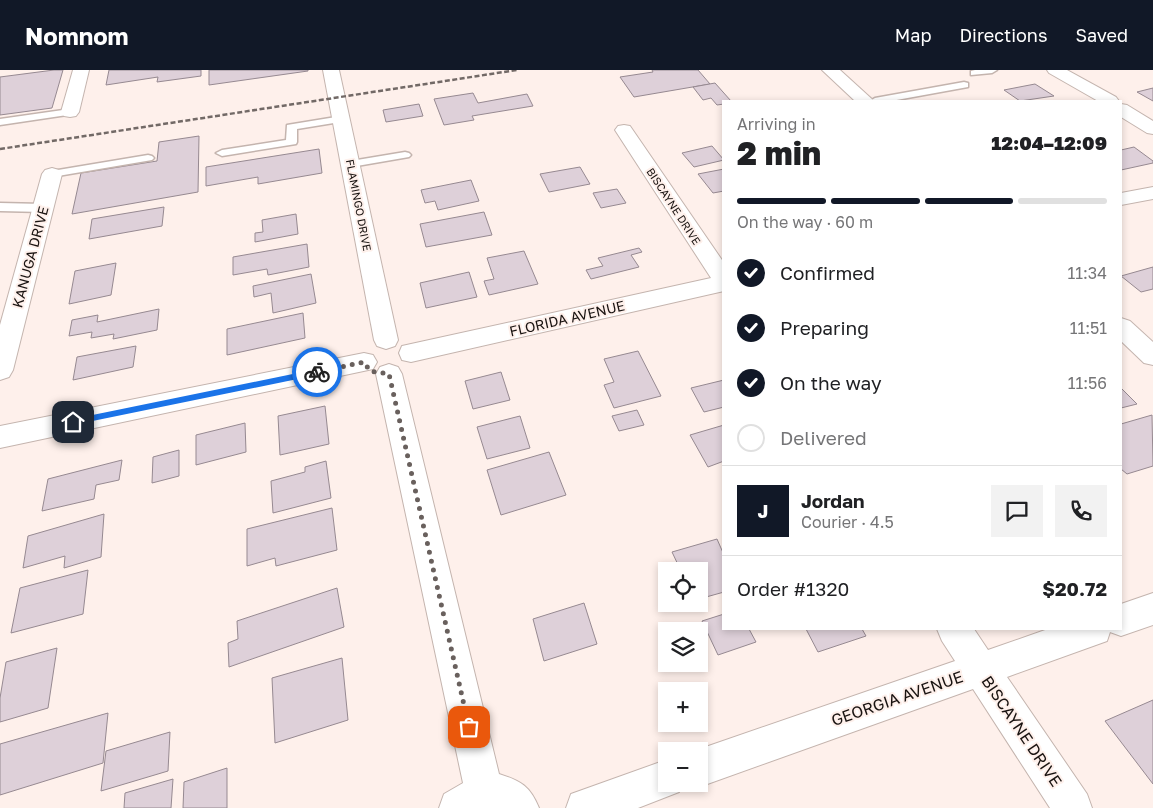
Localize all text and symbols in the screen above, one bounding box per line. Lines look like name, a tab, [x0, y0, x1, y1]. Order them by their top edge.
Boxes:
text: Nomnom	[25, 21, 129, 50]
text: Map	[895, 24, 931, 46]
text: Directions	[959, 24, 1047, 46]
text: Saved	[1075, 24, 1128, 46]
text: Arriving in	[737, 114, 816, 134]
text: 12:04–12:09	[991, 131, 1107, 154]
text: 2 min	[737, 134, 821, 172]
street label: FLAMINGO DRIVE	[344, 158, 374, 252]
street label: BISCAYNE DRIVE	[644, 165, 704, 247]
street label: KANUGA DRIVE	[8, 204, 52, 310]
text: On the way · 60 m	[737, 212, 873, 232]
icon: check	[737, 259, 765, 287]
text: Confirmed	[780, 261, 875, 284]
text: 11:34	[1068, 263, 1107, 283]
street label: FLORIDA AVENUE	[508, 296, 626, 340]
icon: check	[737, 314, 765, 342]
text: Preparing	[780, 316, 869, 339]
text: 11:51	[1070, 318, 1107, 338]
courier	[292, 347, 342, 397]
icon: bike	[303, 358, 331, 386]
icon: check	[737, 369, 765, 397]
text: On the way	[780, 371, 882, 394]
text: 11:56	[1068, 373, 1107, 393]
pin	[52, 401, 94, 443]
icon: home	[59, 408, 87, 436]
text: Delivered	[780, 426, 867, 449]
button: chat	[991, 485, 1043, 537]
button: phone	[1055, 485, 1107, 537]
text: Jordan	[801, 489, 865, 512]
text: J	[758, 499, 768, 522]
text: Courier · 4.5	[801, 512, 894, 532]
map controls	[658, 562, 708, 792]
button: locate	[658, 562, 708, 612]
text: Order #1320	[737, 577, 849, 600]
text: $20.72	[1042, 577, 1107, 600]
button: layers	[658, 622, 708, 672]
street label: GEORGIA AVENUE	[828, 666, 966, 730]
street label: BISCAYNE DRIVE	[978, 672, 1066, 790]
button: +	[658, 682, 708, 732]
pin	[448, 706, 490, 748]
icon: bag	[455, 713, 483, 741]
button: −	[658, 742, 708, 792]

